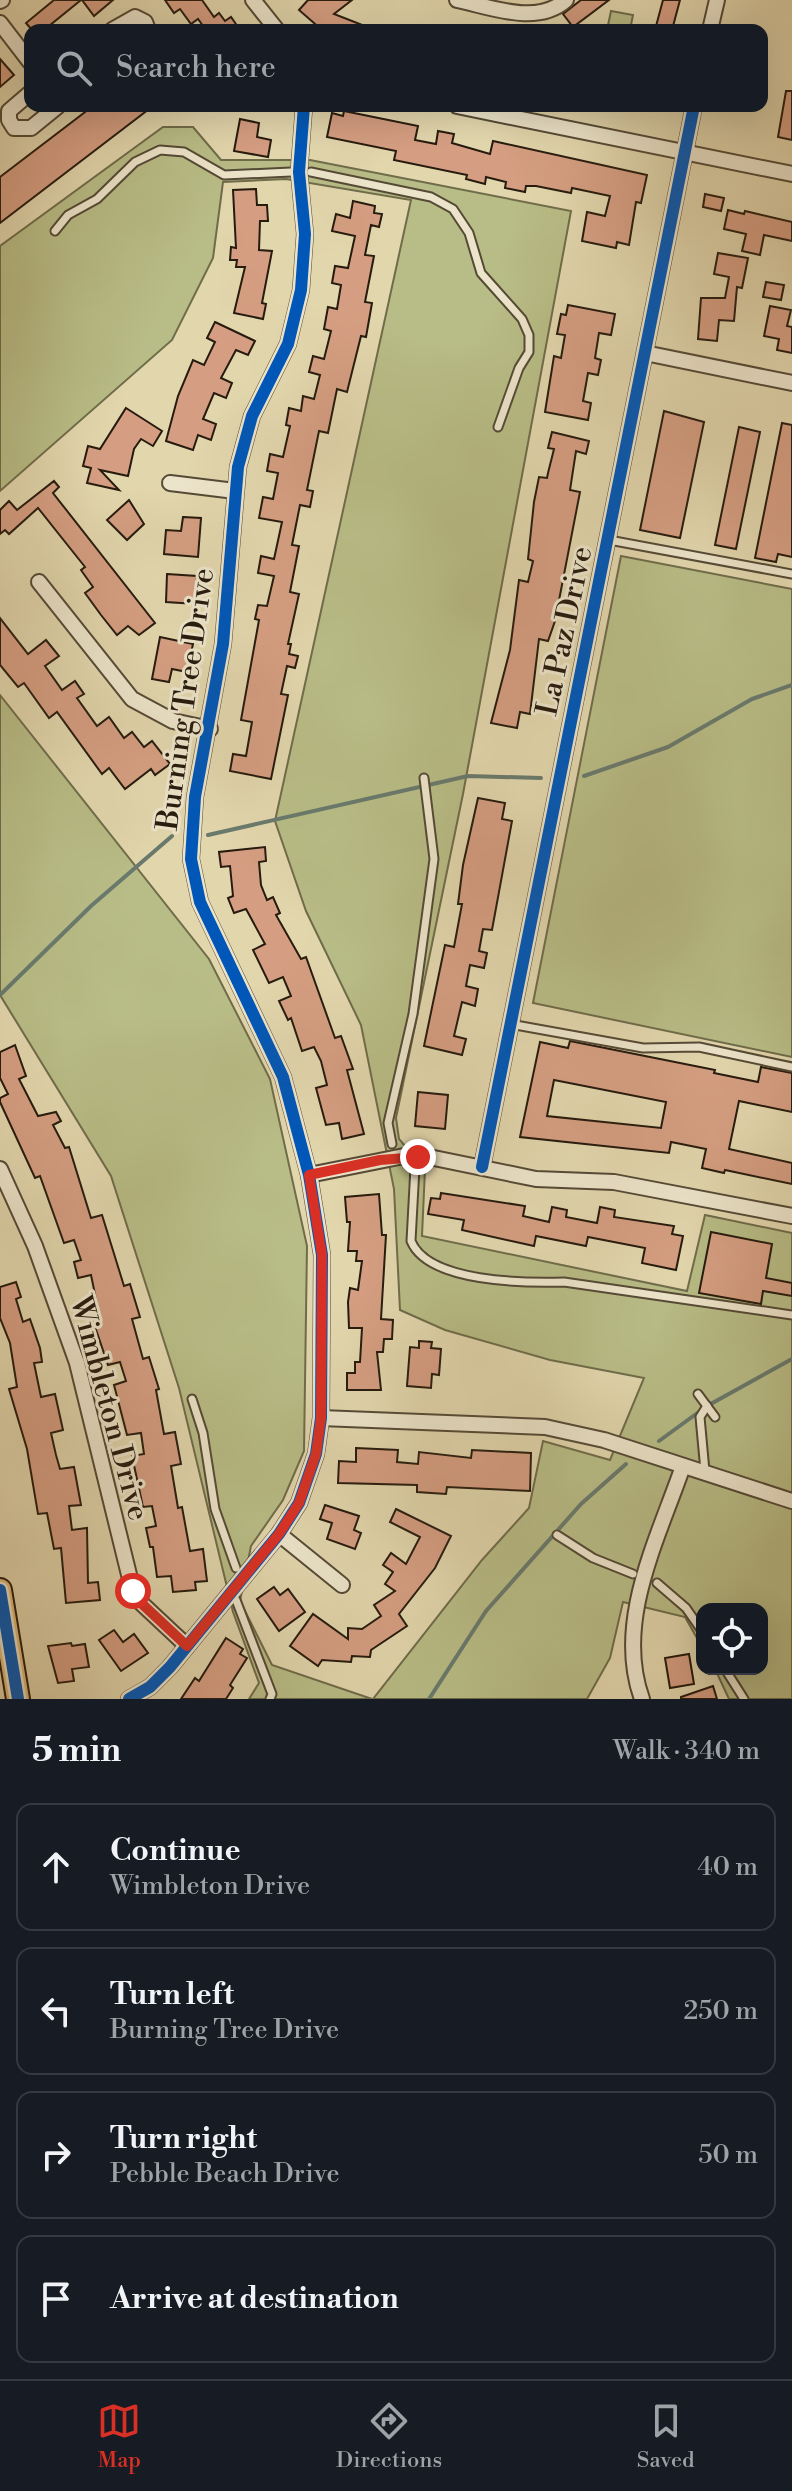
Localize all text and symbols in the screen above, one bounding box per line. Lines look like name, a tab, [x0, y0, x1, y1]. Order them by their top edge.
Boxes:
search box	[24, 24, 768, 112]
icon: search	[52, 46, 96, 90]
text: Search here	[116, 49, 276, 87]
street label: La Paz Drive	[528, 543, 601, 719]
street label: Burning Tree Drive	[149, 566, 223, 834]
route end	[400, 1139, 436, 1175]
street label: Wimbleton Drive	[61, 1291, 157, 1525]
route start	[115, 1573, 151, 1609]
map controls	[696, 1603, 768, 1675]
button: locate	[696, 1603, 768, 1675]
text: 5 min	[32, 1730, 121, 1772]
text: Walk · 340 m	[613, 1735, 760, 1767]
text: Continue	[110, 1832, 241, 1870]
icon: ahead	[34, 1845, 78, 1889]
text: 40 m	[697, 1851, 758, 1883]
text: Wimbleton Drive	[110, 1870, 310, 1902]
text: Turn left	[110, 1976, 234, 2014]
icon: left	[34, 1989, 78, 2033]
text: 250 m	[683, 1995, 758, 2027]
text: Burning Tree Drive	[110, 2014, 339, 2046]
text: Turn right	[110, 2120, 257, 2158]
icon: right	[34, 2133, 78, 2177]
text: 50 m	[698, 2139, 758, 2171]
text: Pebble Beach Drive	[110, 2158, 340, 2190]
icon: arrive	[34, 2277, 78, 2321]
text: Arrive at destination	[110, 2280, 399, 2318]
tab: Map	[97, 2399, 141, 2474]
tab: Directions	[336, 2399, 442, 2474]
tab: Saved	[637, 2399, 695, 2474]

